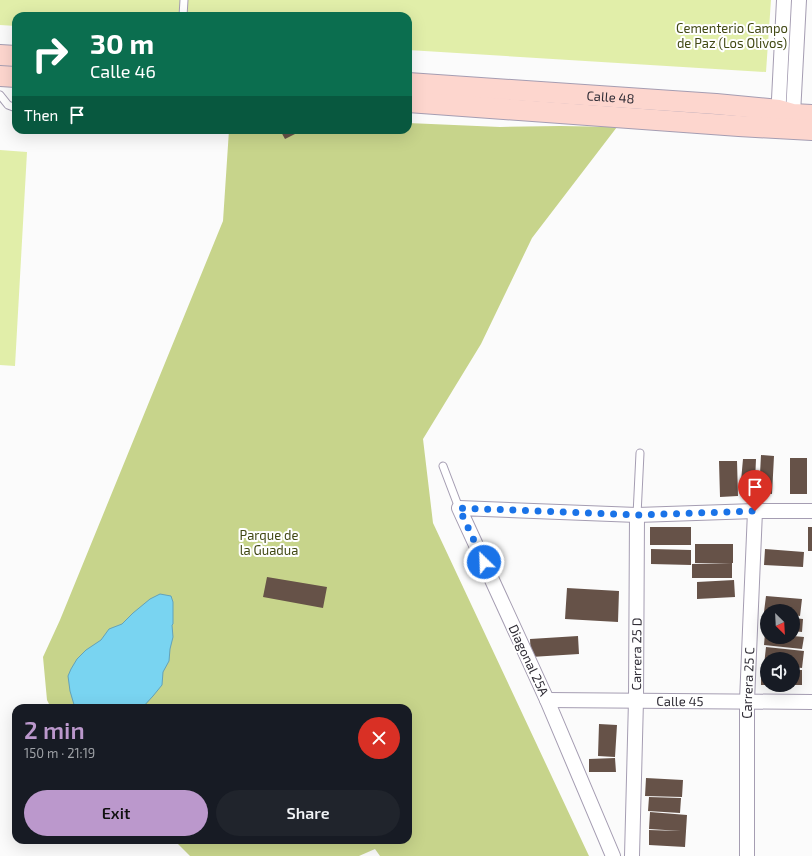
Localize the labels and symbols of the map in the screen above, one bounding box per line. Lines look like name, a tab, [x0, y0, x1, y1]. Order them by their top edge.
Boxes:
park label: Cementerio Campo de Paz (Los Olivos)	[676, 20, 788, 51]
street label: Calle 48	[586, 87, 635, 106]
pin	[738, 470, 772, 511]
park label: Parque de la Guadua	[240, 527, 298, 558]
position arrow	[463, 541, 505, 583]
north arrow	[760, 604, 800, 644]
street label: Carrera 25 D	[628, 618, 644, 691]
street label: Diagonal 25A	[505, 622, 553, 698]
street label: Carrera 25 C	[739, 647, 757, 719]
street label: Calle 45	[656, 693, 704, 709]

